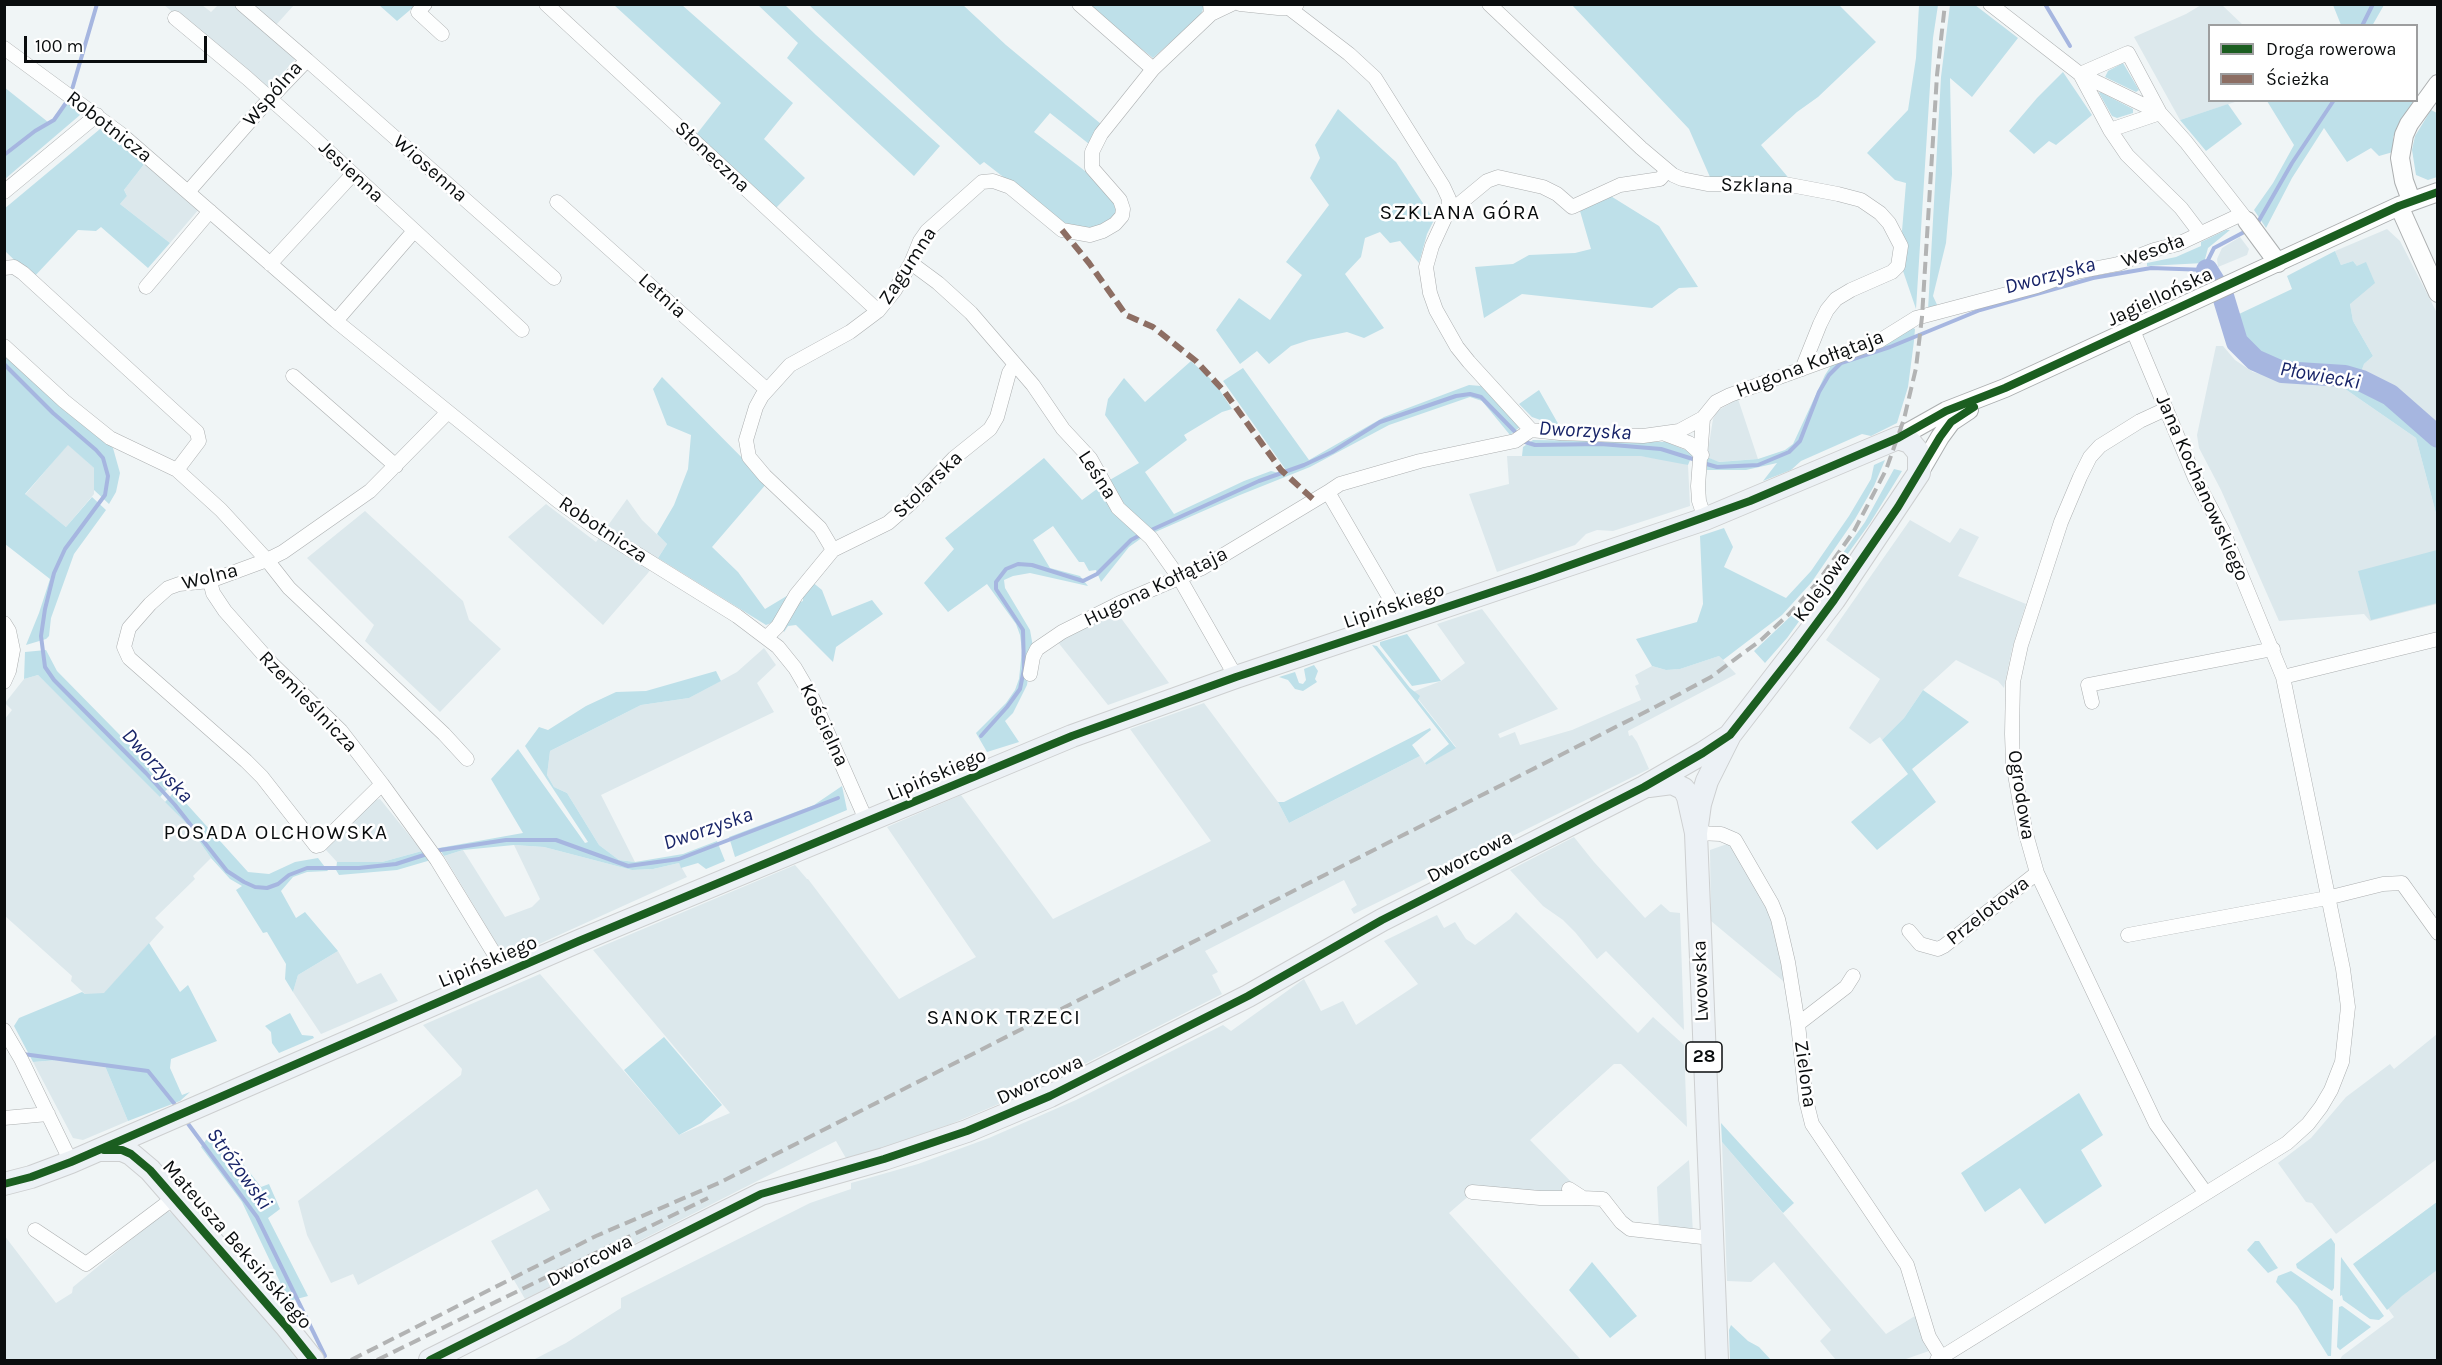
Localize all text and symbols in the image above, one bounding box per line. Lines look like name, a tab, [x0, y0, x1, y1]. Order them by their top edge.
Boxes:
scale bar	[27, 24, 210, 62]
legend	[2208, 24, 2418, 102]
text: 100 m	[35, 35, 83, 57]
text: Droga rowerowa	[2266, 38, 2397, 60]
street label: Wspólna	[238, 56, 308, 132]
text: Ścieżka	[2266, 68, 2329, 90]
street label: Robotnicza	[61, 86, 157, 168]
street label: Słoneczna	[669, 116, 755, 198]
street label: Wiosenna	[388, 130, 472, 208]
street label: Jesienna	[313, 136, 389, 208]
street label: Szklana	[1720, 173, 1794, 199]
district label: SZKLANA GÓRA	[1379, 200, 1541, 226]
street label: Zagumna	[874, 223, 942, 309]
street label: Wesoła	[2118, 229, 2188, 273]
water label: Dworzyska	[2002, 252, 2098, 300]
street label: Jagiellońska	[2103, 262, 2217, 332]
street label: Letnia	[633, 268, 691, 324]
street label: Hugona Kołłątaja	[1733, 325, 1887, 403]
water label: Płowiecki	[2278, 357, 2362, 395]
street label: Jana Kochanowskiego	[2150, 391, 2254, 585]
water label: Dworzyska	[1538, 416, 1632, 446]
street label: Stolarska	[888, 446, 968, 524]
street label: Leśna	[1072, 446, 1122, 504]
street label: Robotnicza	[554, 491, 652, 569]
street label: Hugona Kołłątaja	[1080, 542, 1232, 632]
street label: Kolejowa	[1788, 547, 1856, 627]
street label: Wolna	[180, 558, 240, 596]
street label: Lipińskiego	[1340, 578, 1448, 634]
street label: Rzemieślnicza	[254, 646, 362, 758]
street label: Kościelna	[794, 680, 854, 770]
water label: Dworzyska	[116, 723, 198, 809]
street label: Lipińskiego	[884, 743, 990, 807]
street label: Ogrodowa	[2002, 748, 2040, 842]
water label: Dworzyska	[660, 802, 756, 856]
district label: POSADA OLCHOWSKA	[164, 820, 388, 846]
street label: Dworcowa	[1423, 825, 1517, 889]
street label: Przelotowa	[1942, 871, 2034, 951]
street label: Lipińskiego	[435, 930, 541, 994]
street label: Lwowska	[1688, 940, 1714, 1022]
district label: SANOK TRZECI	[927, 1005, 1081, 1031]
street label: Zielona	[1788, 1039, 1822, 1109]
road number: 28	[1686, 1042, 1722, 1072]
street label: Dworcowa	[993, 1050, 1087, 1110]
water label: Stróżowski	[201, 1123, 277, 1215]
street label: Mateusza Beksińskiego	[157, 1155, 317, 1335]
street label: Dworcowa	[543, 1229, 637, 1293]

